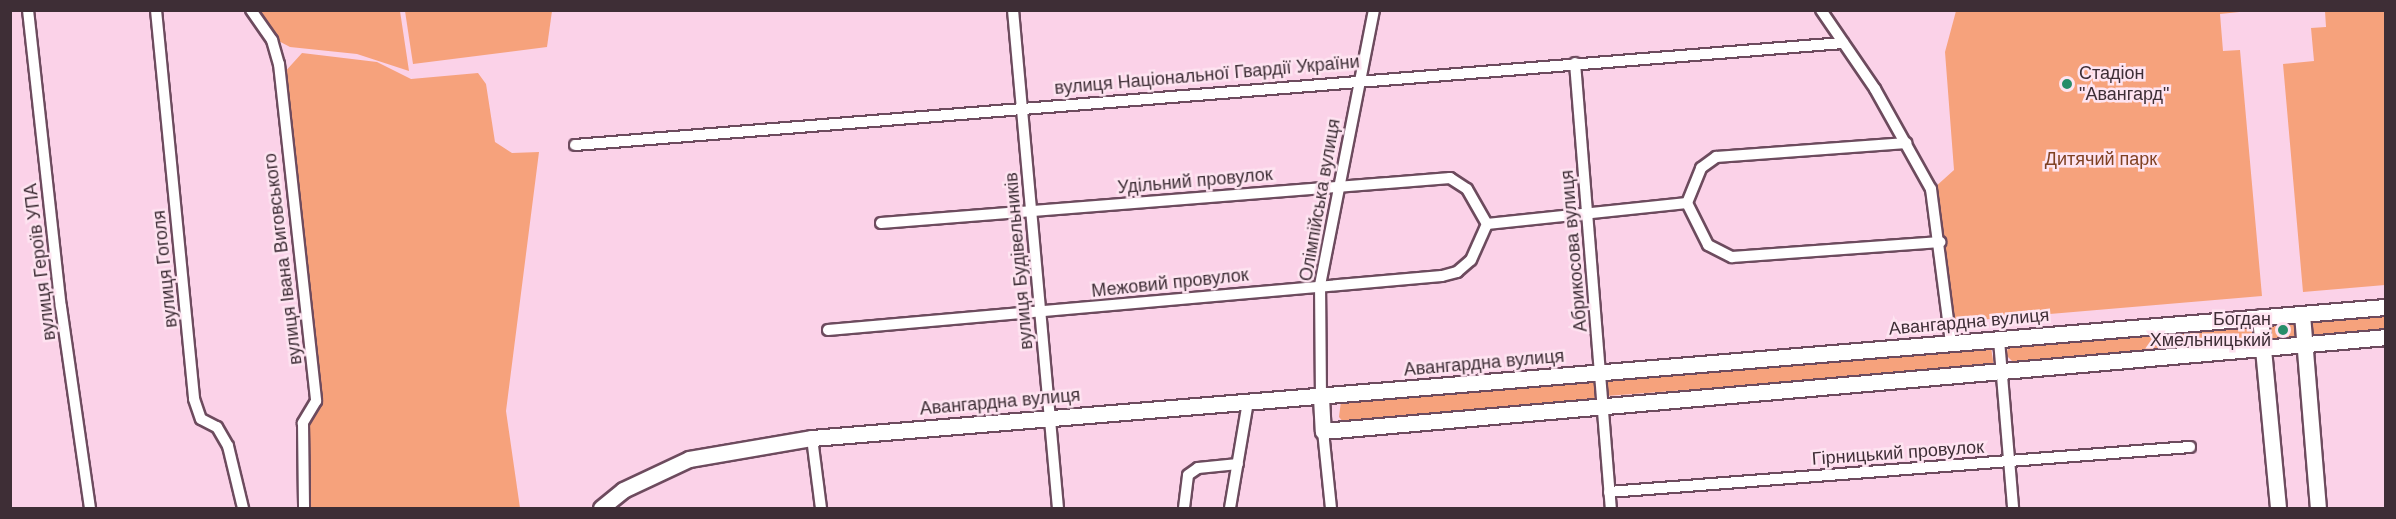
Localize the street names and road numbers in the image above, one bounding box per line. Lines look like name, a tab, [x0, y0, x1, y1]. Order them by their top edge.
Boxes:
street label: вулиця Національної Гвардії України	[1054, 51, 1360, 99]
street label: Олімпійська вулиця	[1295, 117, 1345, 283]
street label: вулиця Івана Виговського	[259, 152, 307, 366]
street label: Удільний провулок	[1117, 163, 1273, 199]
street label: Абрикосова вулиця	[1556, 169, 1592, 333]
street label: вулиця Будівельників	[1000, 172, 1038, 350]
street label: вулиця Героїв УПА	[20, 182, 60, 342]
street label: вулиця Гоголя	[148, 209, 182, 329]
street label: Межовий провулок	[1090, 264, 1250, 302]
street label: Авангардна вулиця	[1888, 304, 2050, 340]
street label: Авангардна вулиця	[1403, 345, 1565, 381]
street label: Авангардна вулиця	[919, 384, 1081, 420]
street label: Гірницький провулок	[1811, 436, 1985, 470]

